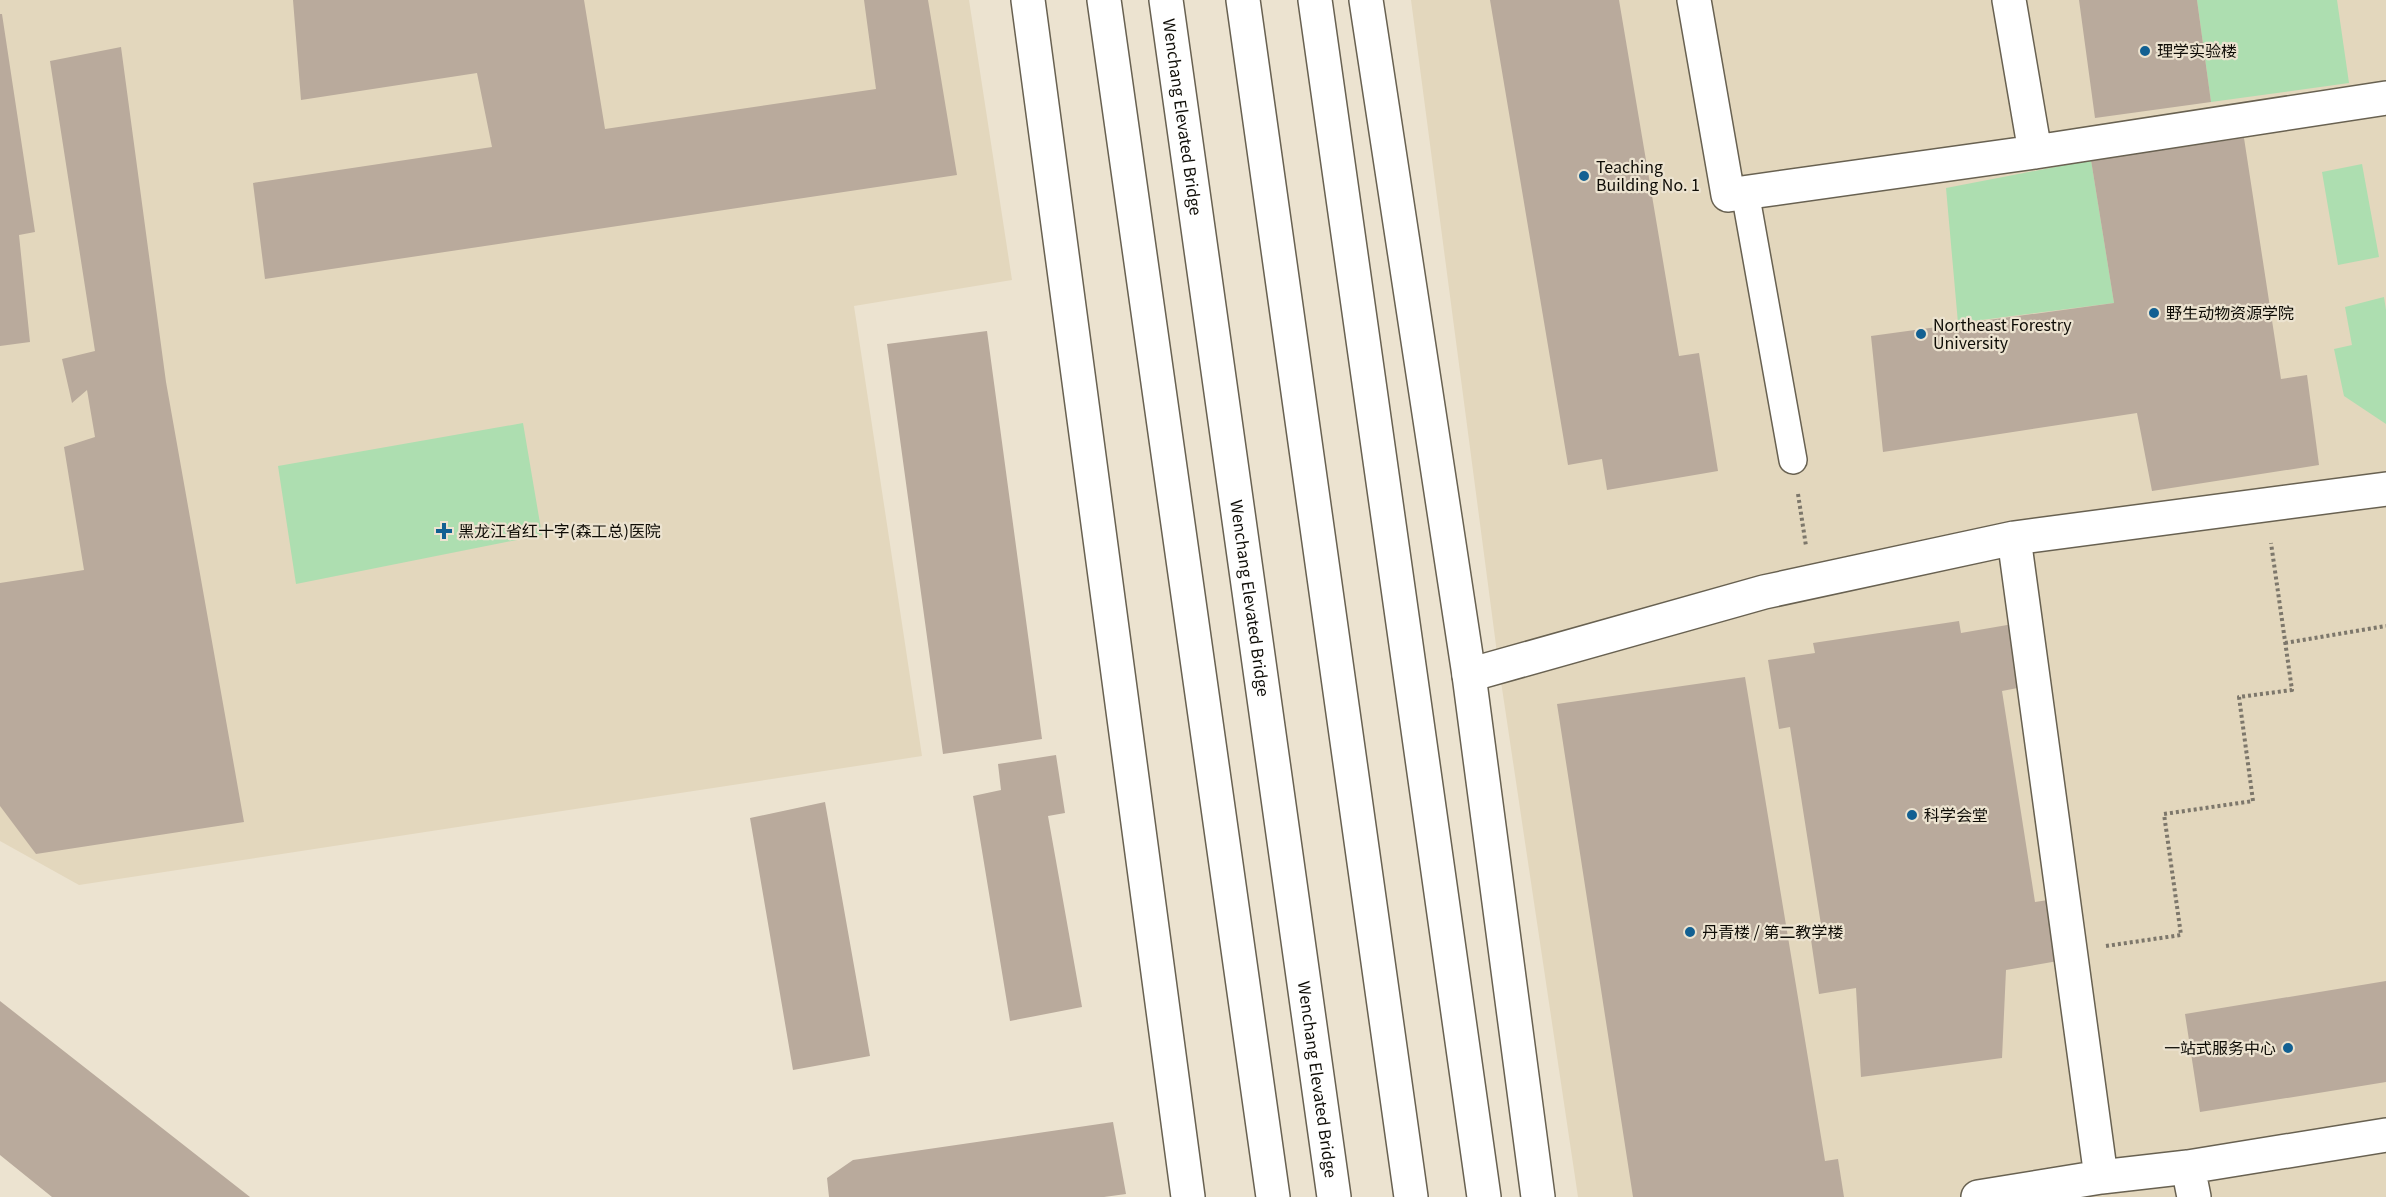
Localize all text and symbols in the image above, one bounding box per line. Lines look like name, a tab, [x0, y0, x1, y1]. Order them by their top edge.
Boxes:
street label: Wenchang Elevated Bridge	[1158, 17, 1209, 217]
place label: 理学实验楼	[2157, 38, 2237, 62]
marker: 理学实验楼	[2138, 44, 2152, 58]
place label: Teaching Building No. 1	[1596, 154, 1700, 196]
marker: Teaching Building No. 1	[1577, 169, 1591, 183]
place label: 野生动物资源学院	[2166, 300, 2294, 324]
marker: 野生动物资源学院	[2147, 306, 2161, 320]
place label: Northeast Forestry University	[1933, 312, 2072, 354]
marker: Northeast Forestry University	[1914, 327, 1928, 341]
street label: Wenchang Elevated Bridge	[1225, 498, 1277, 698]
place label: 黑龙江省红十字(森工总)医院	[458, 518, 661, 542]
marker: 黑龙江省红十字(森工总)医院	[435, 522, 453, 540]
place label: 科学会堂	[1924, 802, 1988, 826]
marker: 科学会堂	[1905, 808, 1919, 822]
place label: 丹青楼 / 第二教学楼	[1702, 919, 1843, 943]
marker: 丹青楼 / 第二教学楼	[1683, 925, 1697, 939]
street label: Wenchang Elevated Bridge	[1293, 979, 1344, 1179]
place label: 一站式服务中心	[2164, 1035, 2276, 1059]
marker: 一站式服务中心	[2281, 1041, 2295, 1055]

